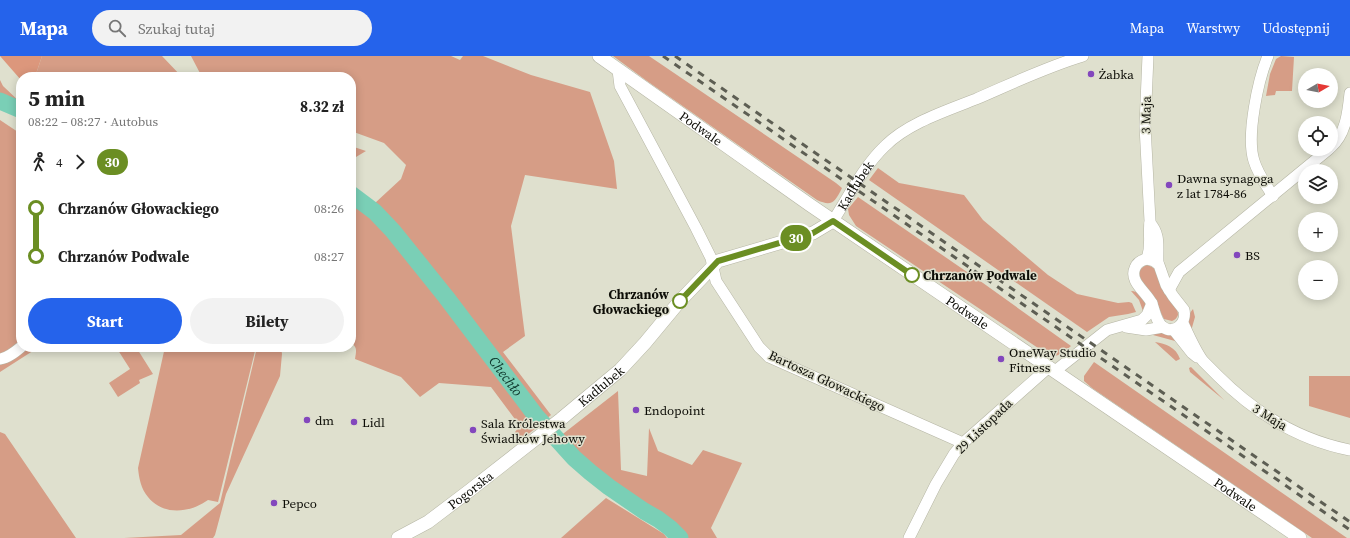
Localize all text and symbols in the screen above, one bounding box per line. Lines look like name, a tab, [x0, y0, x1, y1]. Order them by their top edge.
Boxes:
search box	[92, 10, 372, 46]
text: Mapa	[20, 15, 68, 41]
icon: search	[106, 17, 128, 39]
text: Szukaj tutaj	[138, 18, 215, 39]
text: Mapa	[1130, 18, 1164, 38]
text: Warstwy	[1186, 18, 1240, 38]
text: Udostępnij	[1262, 18, 1330, 38]
place label: Żabka	[1099, 66, 1134, 83]
north arrow	[1298, 68, 1338, 108]
map controls	[1298, 68, 1338, 300]
marker: Żabka	[1086, 69, 1096, 79]
text: 5 min	[28, 83, 85, 113]
text: 8.32 zł	[300, 96, 344, 117]
street label: 3 Maja	[1137, 96, 1155, 134]
street label: Podwale	[676, 107, 726, 149]
text: 08:22 – 08:27 · Autobus	[28, 113, 158, 130]
button: locate	[1298, 116, 1338, 156]
icon: walk	[28, 151, 50, 173]
icon: forward	[69, 151, 91, 173]
text: 30	[105, 152, 120, 172]
text: 4	[56, 154, 63, 171]
street label: Kadłubek	[833, 157, 878, 213]
button: layers	[1298, 164, 1338, 204]
place label: Dawna synagoga z lat 1784-86	[1177, 170, 1274, 202]
marker: Dawna synagoga z lat 1784-86	[1164, 180, 1174, 190]
text: Chrzanów Głowackiego	[58, 198, 219, 219]
text: 08:26	[314, 200, 344, 217]
button: +	[1298, 212, 1338, 252]
line badge: 30	[778, 225, 814, 251]
text: 30	[788, 228, 804, 248]
text: Chrzanów Podwale	[58, 246, 189, 267]
place label: BS	[1245, 247, 1260, 264]
text: 08:27	[314, 248, 344, 265]
marker: BS	[1232, 250, 1242, 260]
button: −	[1298, 260, 1338, 300]
marker: Chrzanów Podwale	[904, 267, 920, 283]
place label: Chrzanów Podwale	[923, 267, 1037, 284]
place label: Chrzanów Głowackiego	[593, 286, 670, 318]
street label: Podwale	[943, 291, 993, 333]
marker: Chrzanów Głowackiego	[672, 293, 688, 309]
button: Start	[28, 298, 182, 344]
button: Bilety	[190, 298, 344, 344]
place label: OneWay Studio Fitness	[1009, 344, 1096, 376]
street label: Bartosza Głowackiego	[766, 346, 888, 416]
water label: Chechło	[484, 352, 528, 400]
marker: OneWay Studio Fitness	[996, 354, 1006, 364]
street label: Kadłubek	[574, 361, 628, 410]
street label: 29 Listopada	[952, 394, 1016, 457]
street label: 3 Maja	[1249, 400, 1291, 434]
place label: Endopoint	[644, 402, 705, 419]
marker: Endopoint	[631, 405, 641, 415]
place label: dm	[315, 412, 334, 429]
place label: Lidl	[362, 414, 385, 431]
marker: dm	[302, 415, 312, 425]
place label: Sala Królestwa Świadków Jehowy	[481, 415, 585, 447]
marker: Lidl	[349, 417, 359, 427]
marker: Sala Królestwa Świadków Jehowy	[468, 425, 478, 435]
street label: Pogorska	[444, 467, 497, 513]
street label: Podwale	[1211, 474, 1261, 515]
place label: Pepco	[282, 495, 317, 512]
marker: Pepco	[269, 498, 279, 508]

